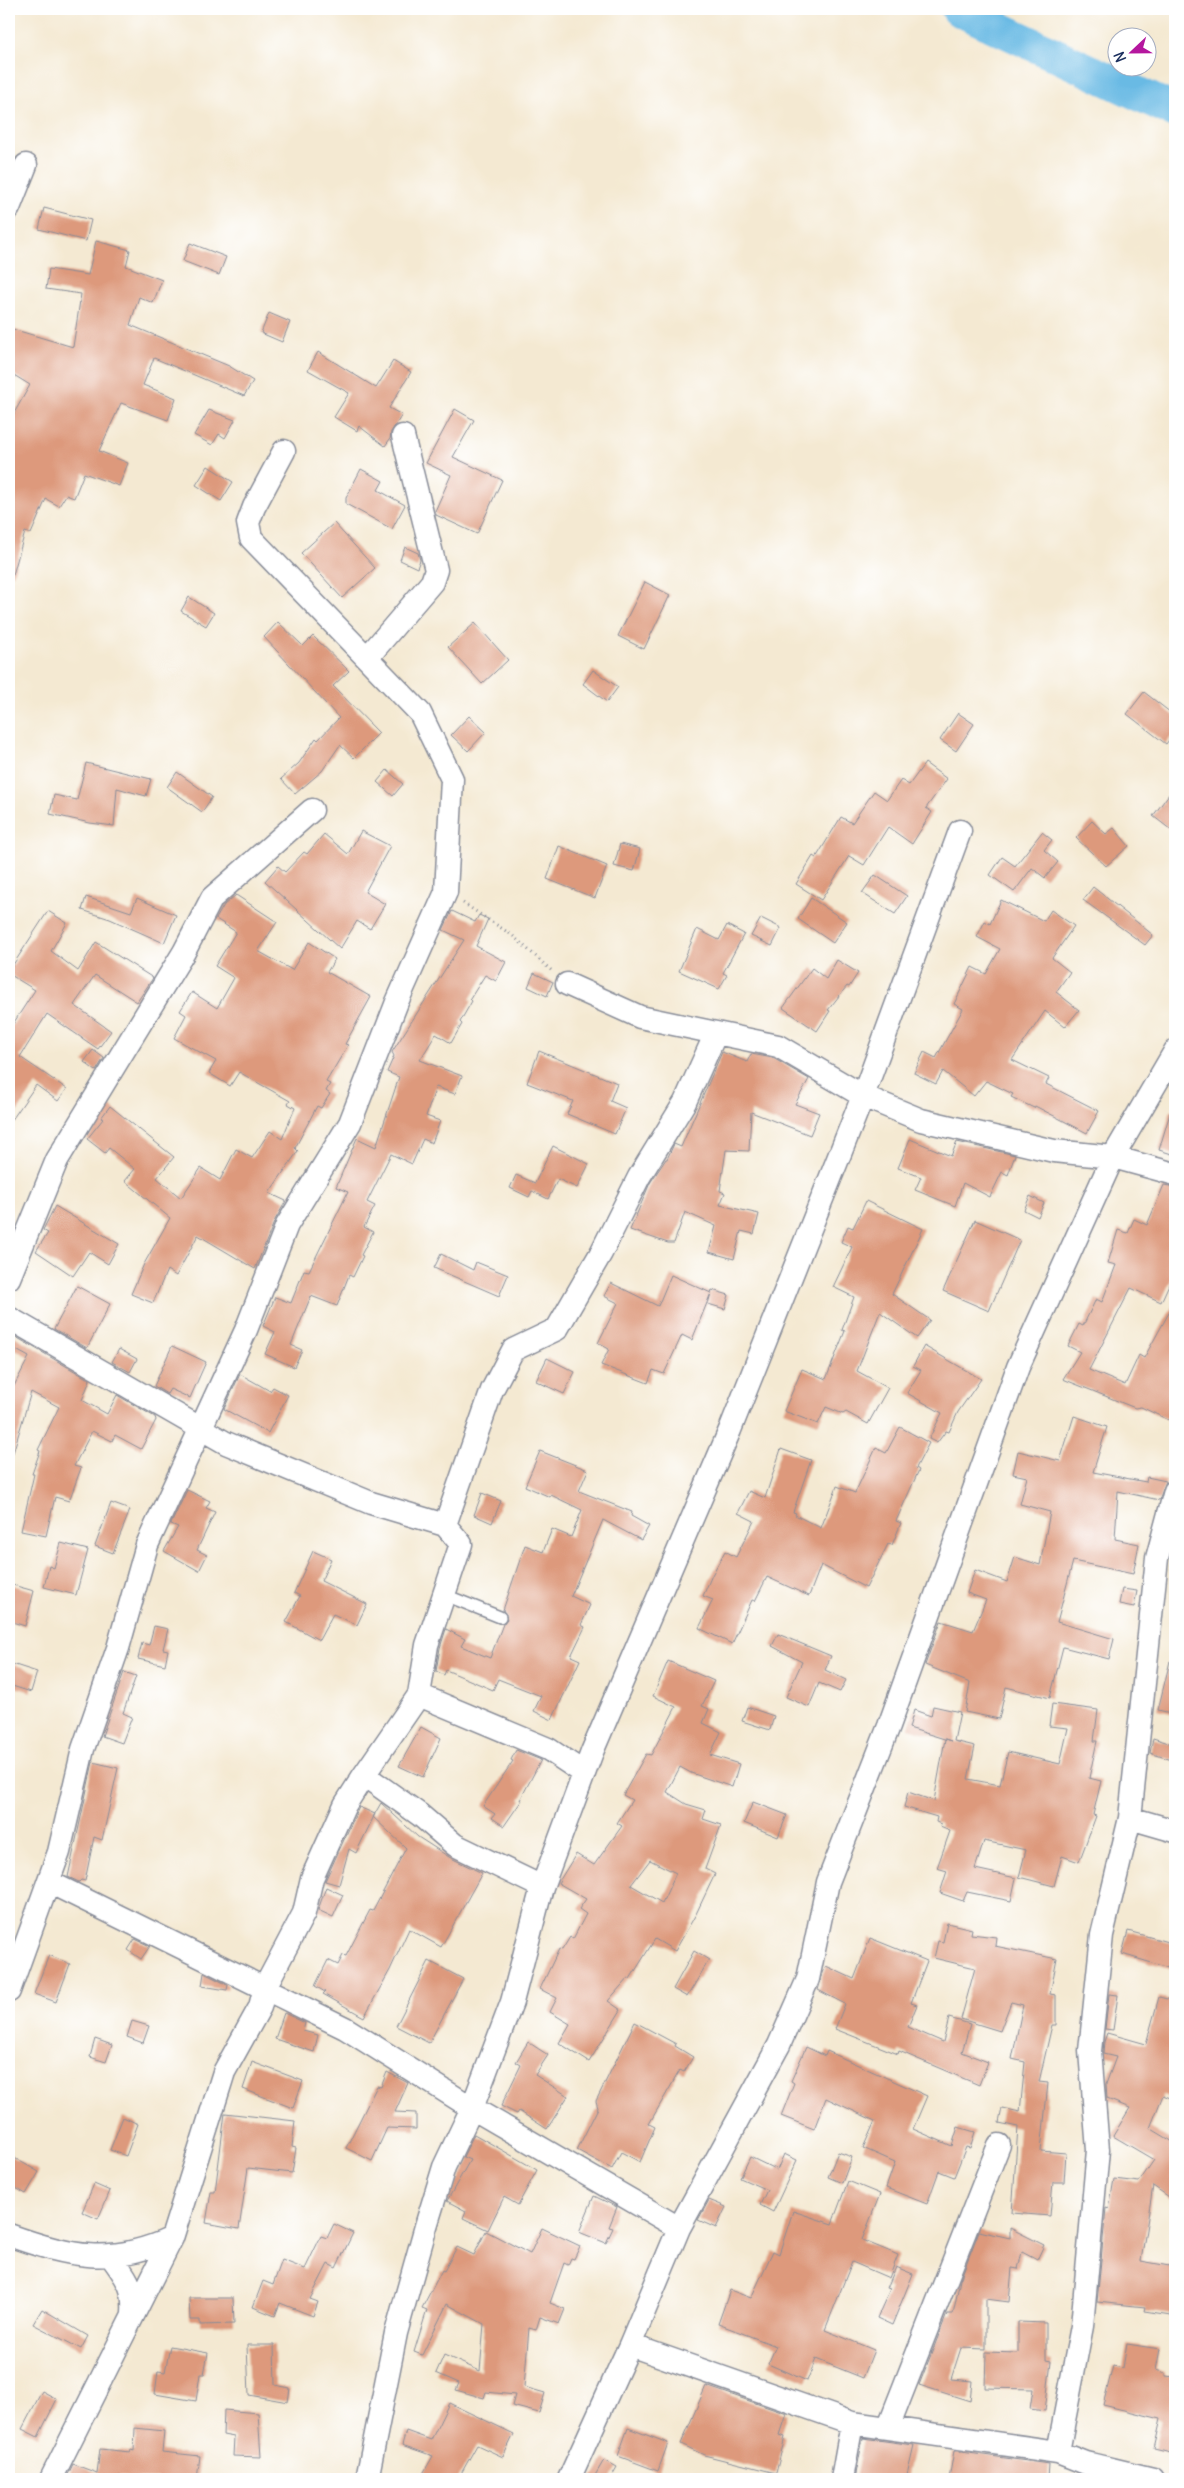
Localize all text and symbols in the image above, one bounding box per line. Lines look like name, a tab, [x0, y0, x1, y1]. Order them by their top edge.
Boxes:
north arrow	[1106, 28, 1156, 78]
text: N	[1110, 49, 1130, 65]

